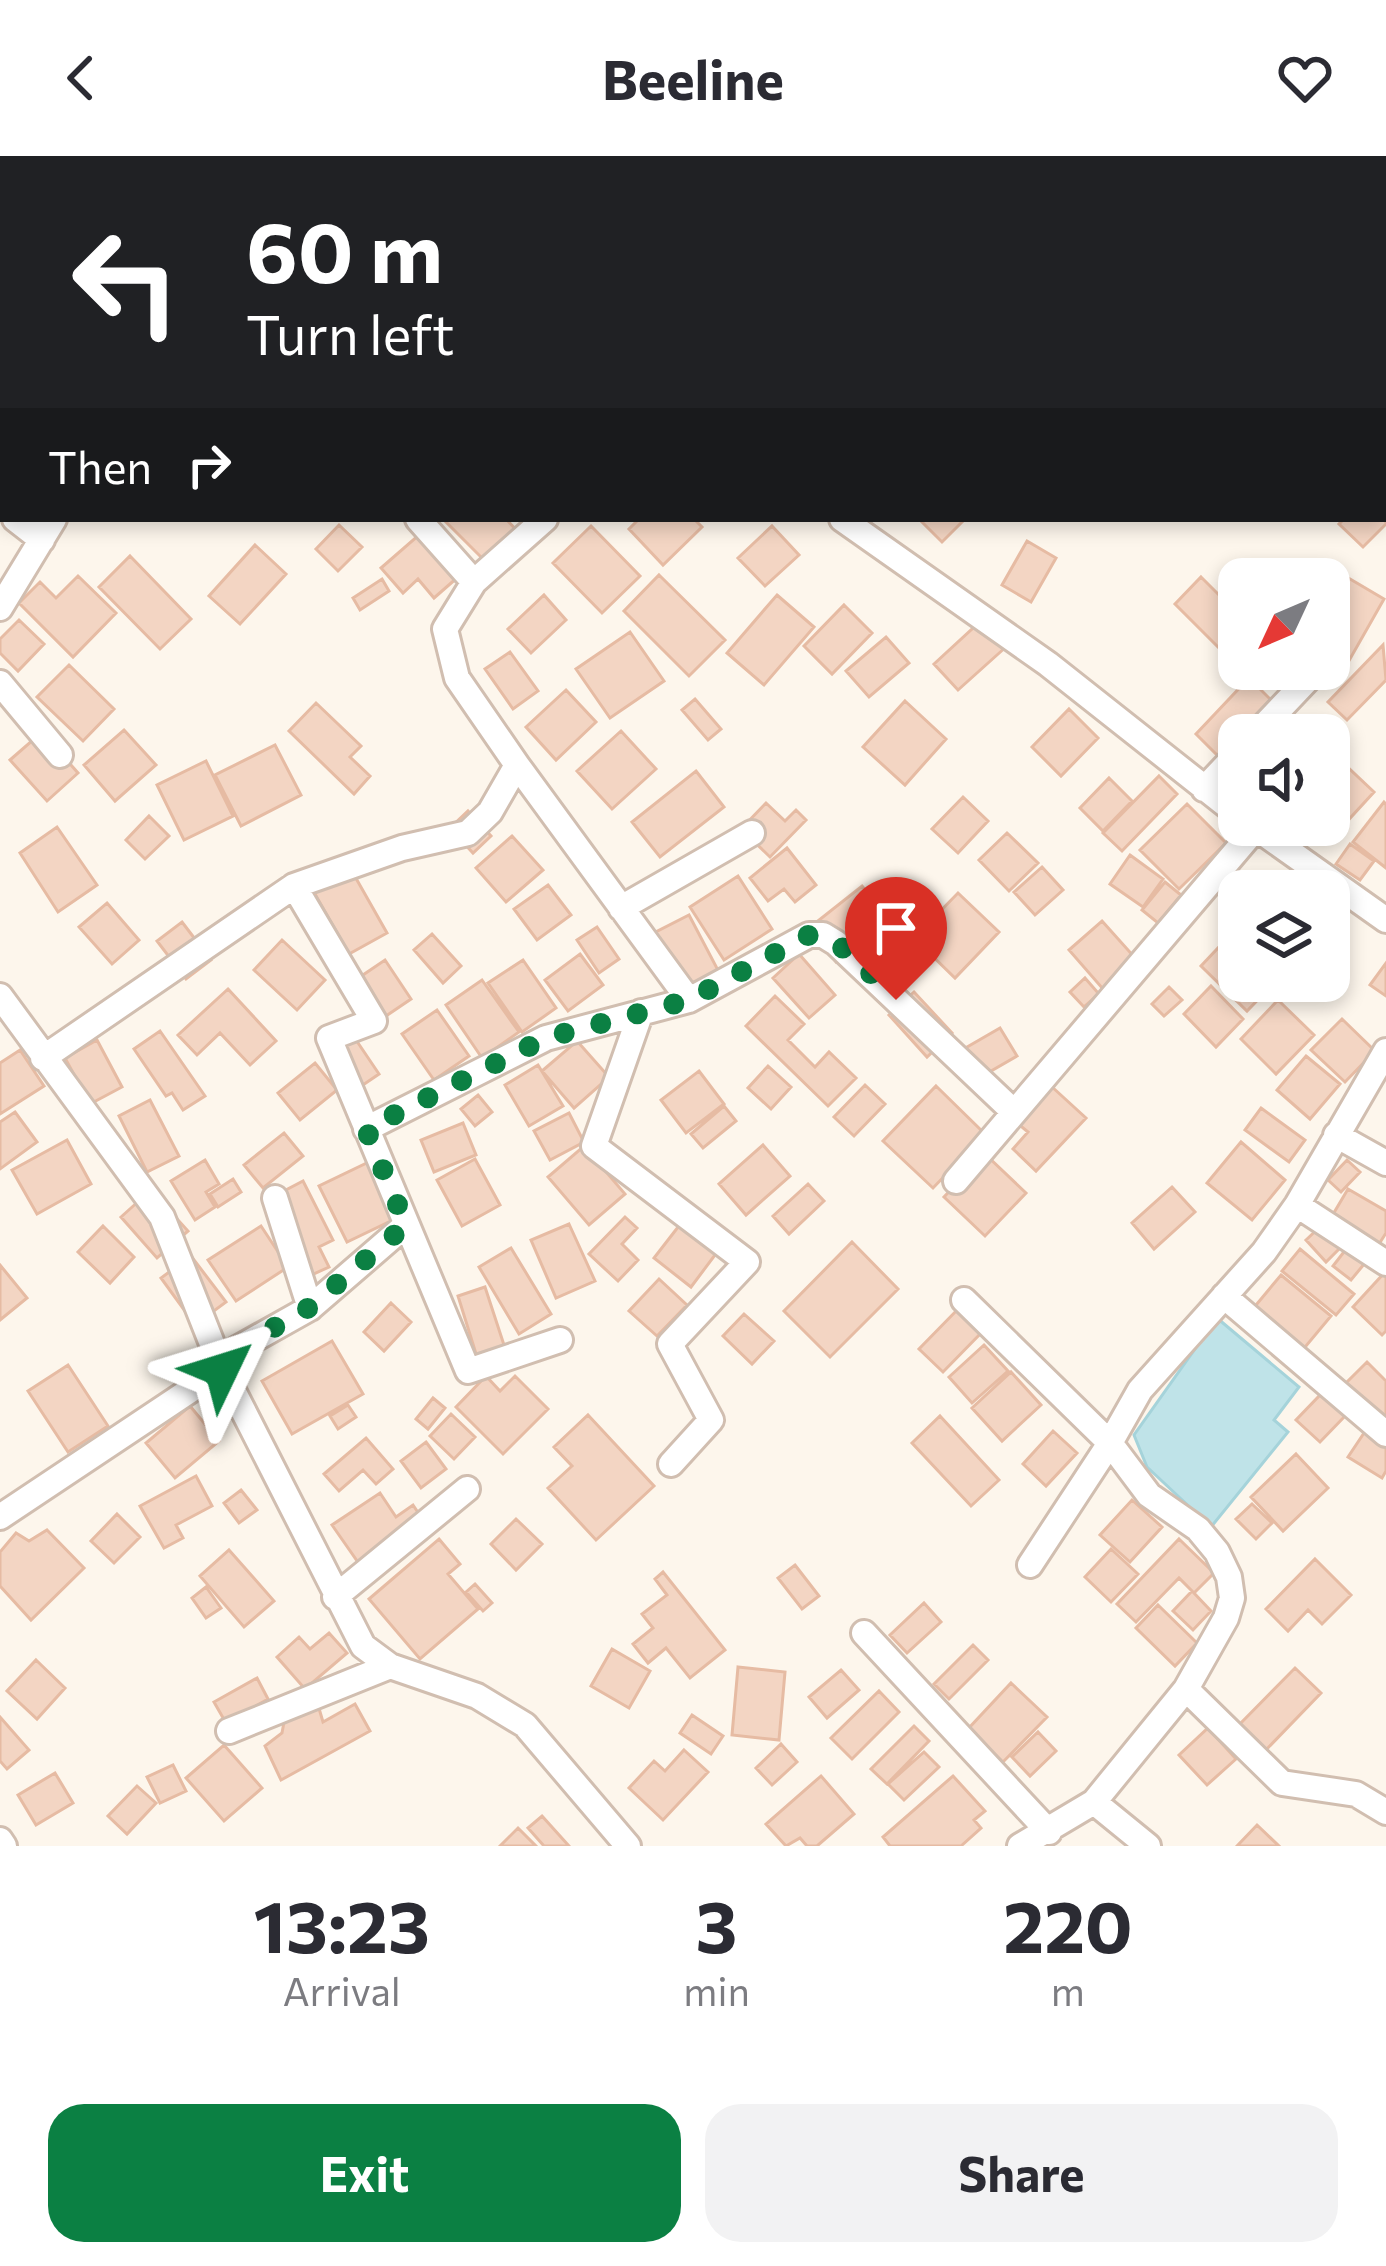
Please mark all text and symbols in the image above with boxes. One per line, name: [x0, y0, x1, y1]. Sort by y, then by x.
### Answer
icon: back: [48, 45, 114, 111]
text: Beeline: [602, 45, 784, 111]
icon: heart: [1272, 45, 1338, 111]
text: 60 m: [246, 198, 443, 300]
icon: left: [48, 204, 204, 360]
text: Turn left: [246, 300, 454, 366]
icon: right: [176, 432, 242, 498]
text: Then: [48, 438, 152, 493]
north arrow: [1218, 558, 1350, 690]
map controls: [1218, 558, 1350, 1002]
button: sound: [1218, 714, 1350, 846]
button: layers: [1218, 870, 1350, 1002]
pin: [845, 877, 947, 1000]
icon: arrive: [863, 895, 929, 961]
position arrow: [159, 1307, 285, 1433]
text: 13:23: [253, 1880, 430, 1968]
text: 3: [696, 1880, 738, 1968]
text: 220: [1003, 1880, 1133, 1968]
text: Arrival: [283, 1966, 401, 2014]
text: min: [683, 1966, 750, 2014]
text: m: [1051, 1966, 1085, 2014]
button: Exit: [48, 2104, 681, 2242]
button: Share: [705, 2104, 1338, 2242]

